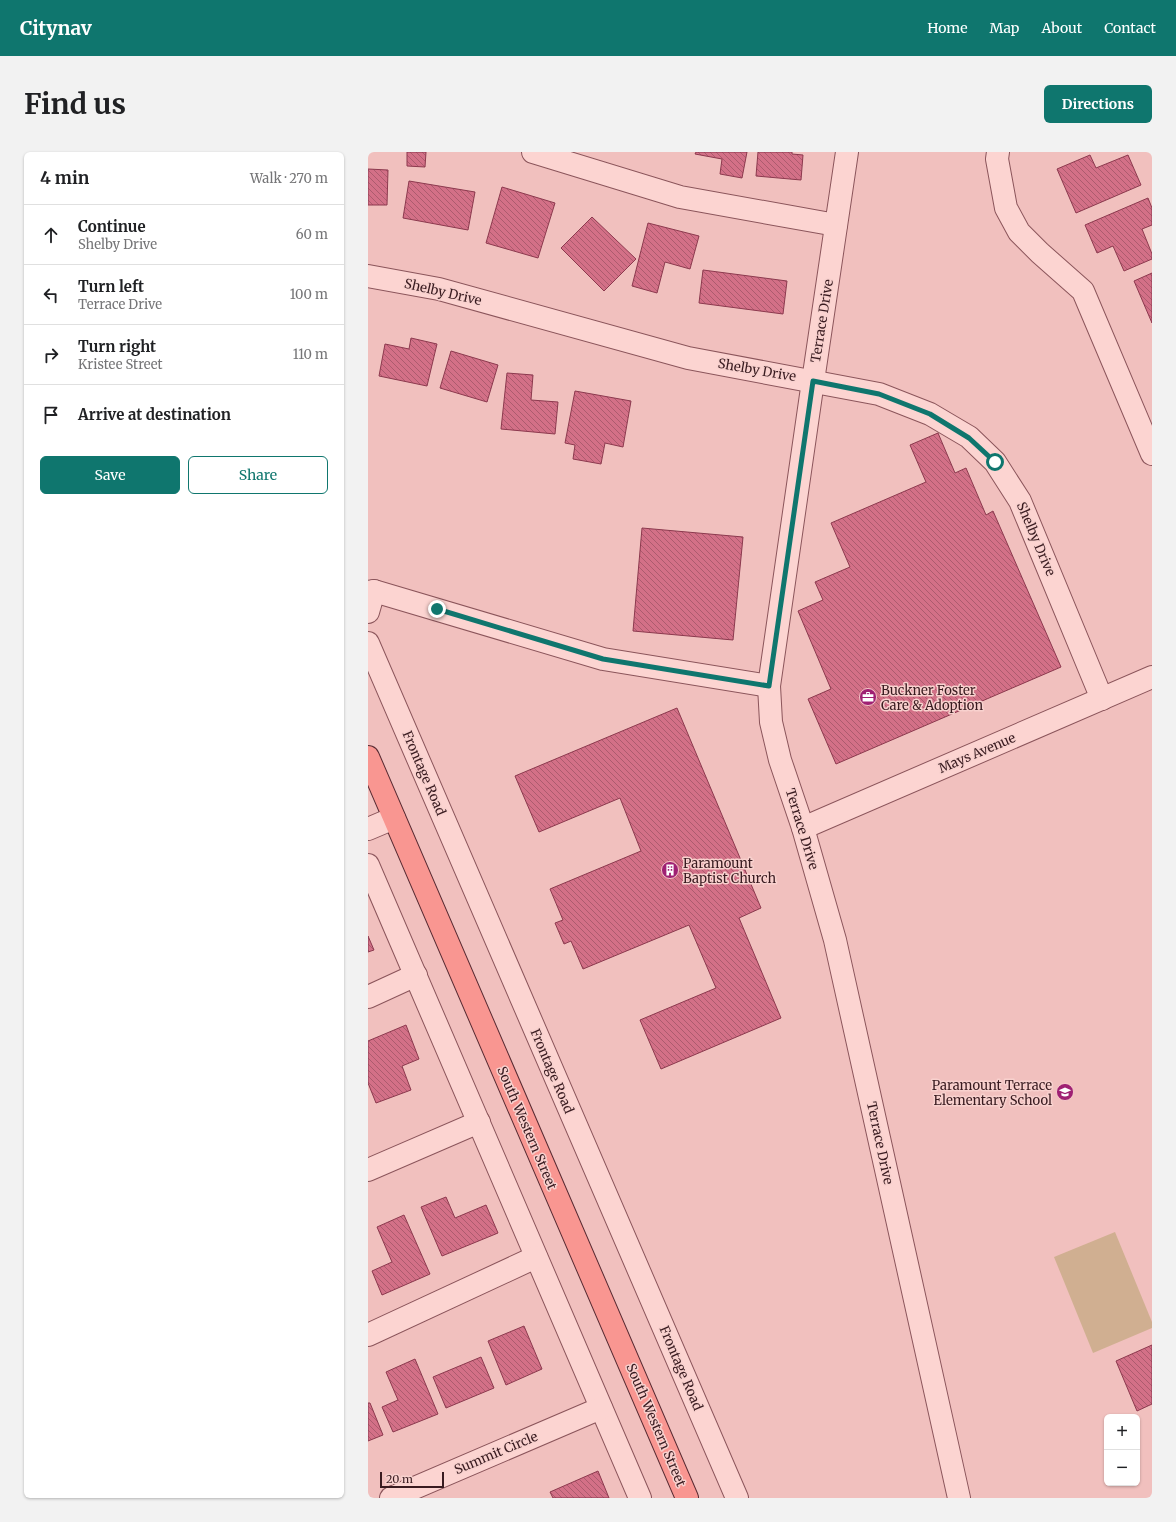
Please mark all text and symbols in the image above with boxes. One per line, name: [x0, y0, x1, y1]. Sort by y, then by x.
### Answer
text: Citynav: [20, 16, 92, 40]
text: Home: [927, 19, 968, 37]
text: Map: [990, 19, 1019, 37]
text: About: [1041, 19, 1082, 37]
text: Contact: [1104, 19, 1156, 37]
button: Directions: [1044, 85, 1152, 123]
text: Find us: [24, 86, 126, 122]
text: 4 min: [40, 167, 89, 189]
text: Walk · 270 m: [250, 170, 328, 187]
text: Continue: [78, 217, 146, 236]
icon: ahead: [40, 224, 62, 246]
text: 60 m: [296, 226, 328, 243]
text: Shelby Drive: [78, 236, 157, 253]
street label: Shelby Drive: [403, 275, 484, 309]
text: Turn left: [78, 277, 144, 296]
street label: Terrace Drive: [807, 278, 837, 364]
icon: left: [40, 284, 62, 306]
text: 100 m: [290, 286, 328, 303]
text: Terrace Drive: [78, 296, 162, 313]
text: Turn right: [78, 337, 156, 356]
icon: right: [40, 344, 62, 366]
text: 110 m: [293, 346, 328, 363]
street label: Shelby Drive: [717, 355, 798, 385]
text: Kristee Street: [78, 356, 163, 373]
icon: arrive: [40, 404, 62, 426]
text: Arrive at destination: [78, 405, 231, 424]
route start: [986, 453, 1004, 471]
button: Save: [40, 456, 180, 494]
button: Share: [188, 456, 328, 494]
street label: Shelby Drive: [1013, 499, 1059, 579]
route end: [428, 600, 446, 618]
place label: Buckner Foster Care & Adoption: [881, 682, 983, 714]
office icon: Buckner Foster Care & Adoption: [858, 687, 878, 707]
street label: Frontage Road: [399, 728, 450, 818]
street label: Mays Avenue: [936, 729, 1018, 777]
street label: Terrace Drive: [782, 786, 822, 872]
place label: Paramount Baptist Church: [683, 855, 776, 887]
building icon: Paramount Baptist Church: [660, 860, 680, 880]
street label: Frontage Road: [527, 1026, 578, 1116]
street label: South Western Street: [493, 1064, 561, 1192]
place label: Paramount Terrace Elementary School: [932, 1077, 1052, 1109]
school or university icon: Paramount Terrace Elementary School: [1055, 1082, 1075, 1102]
street label: Terrace Drive: [863, 1100, 897, 1186]
street label: Frontage Road: [656, 1323, 707, 1413]
street label: South Western Street: [622, 1361, 690, 1489]
map controls: [1104, 1414, 1140, 1486]
button: +: [1104, 1414, 1140, 1450]
street label: Summit Circle: [452, 1428, 540, 1478]
button: −: [1104, 1450, 1140, 1486]
scale bar: [380, 1470, 444, 1489]
text: 20 m: [386, 1472, 413, 1486]

